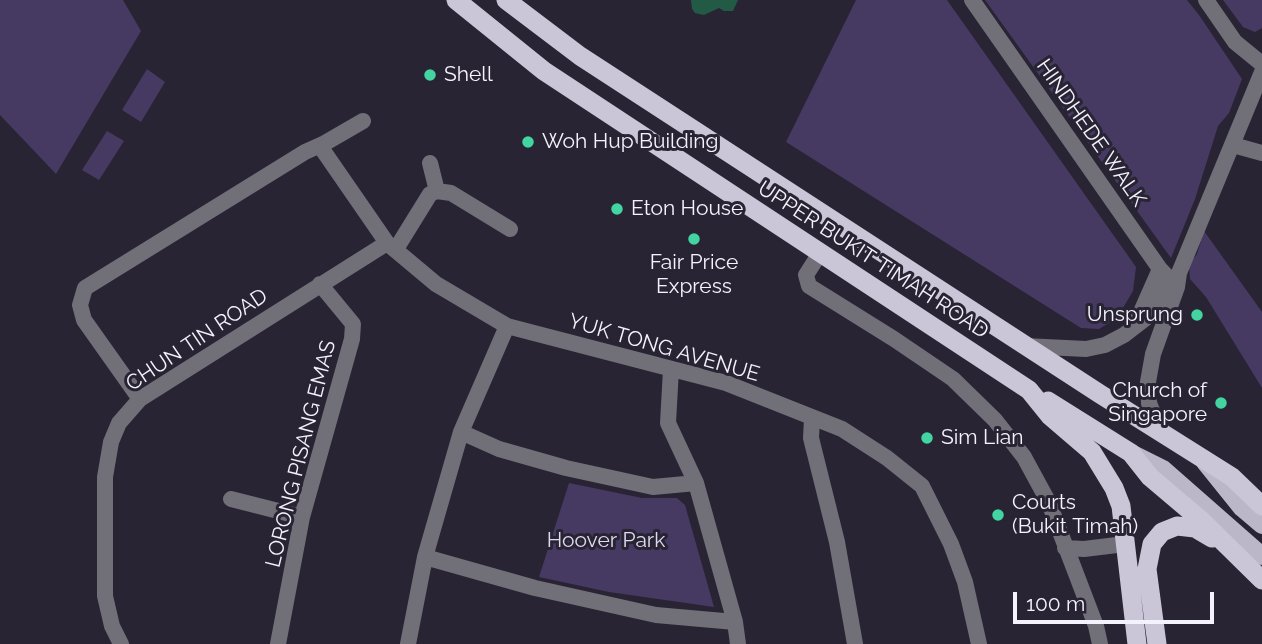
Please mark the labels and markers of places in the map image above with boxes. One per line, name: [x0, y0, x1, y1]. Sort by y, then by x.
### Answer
place label: Shell: [444, 62, 493, 88]
marker: Shell: [422, 67, 438, 83]
place label: Woh Hup Building: [542, 129, 719, 155]
marker: Woh Hup Building: [520, 134, 536, 150]
place label: Eton House: [631, 196, 743, 222]
marker: Eton House: [609, 201, 625, 217]
marker: Fair Price Express: [686, 231, 702, 247]
place label: Fair Price Express: [650, 250, 738, 300]
place label: Unsprung: [1087, 302, 1183, 328]
marker: Unsprung: [1189, 307, 1205, 323]
place label: Church of Singapore: [1108, 378, 1207, 428]
marker: Church of Singapore: [1213, 395, 1229, 411]
place label: Sim Lian: [941, 425, 1023, 451]
marker: Sim Lian: [919, 430, 935, 446]
place label: Courts (Bukit Timah): [1012, 490, 1138, 540]
marker: Courts (Bukit Timah): [990, 507, 1006, 523]

